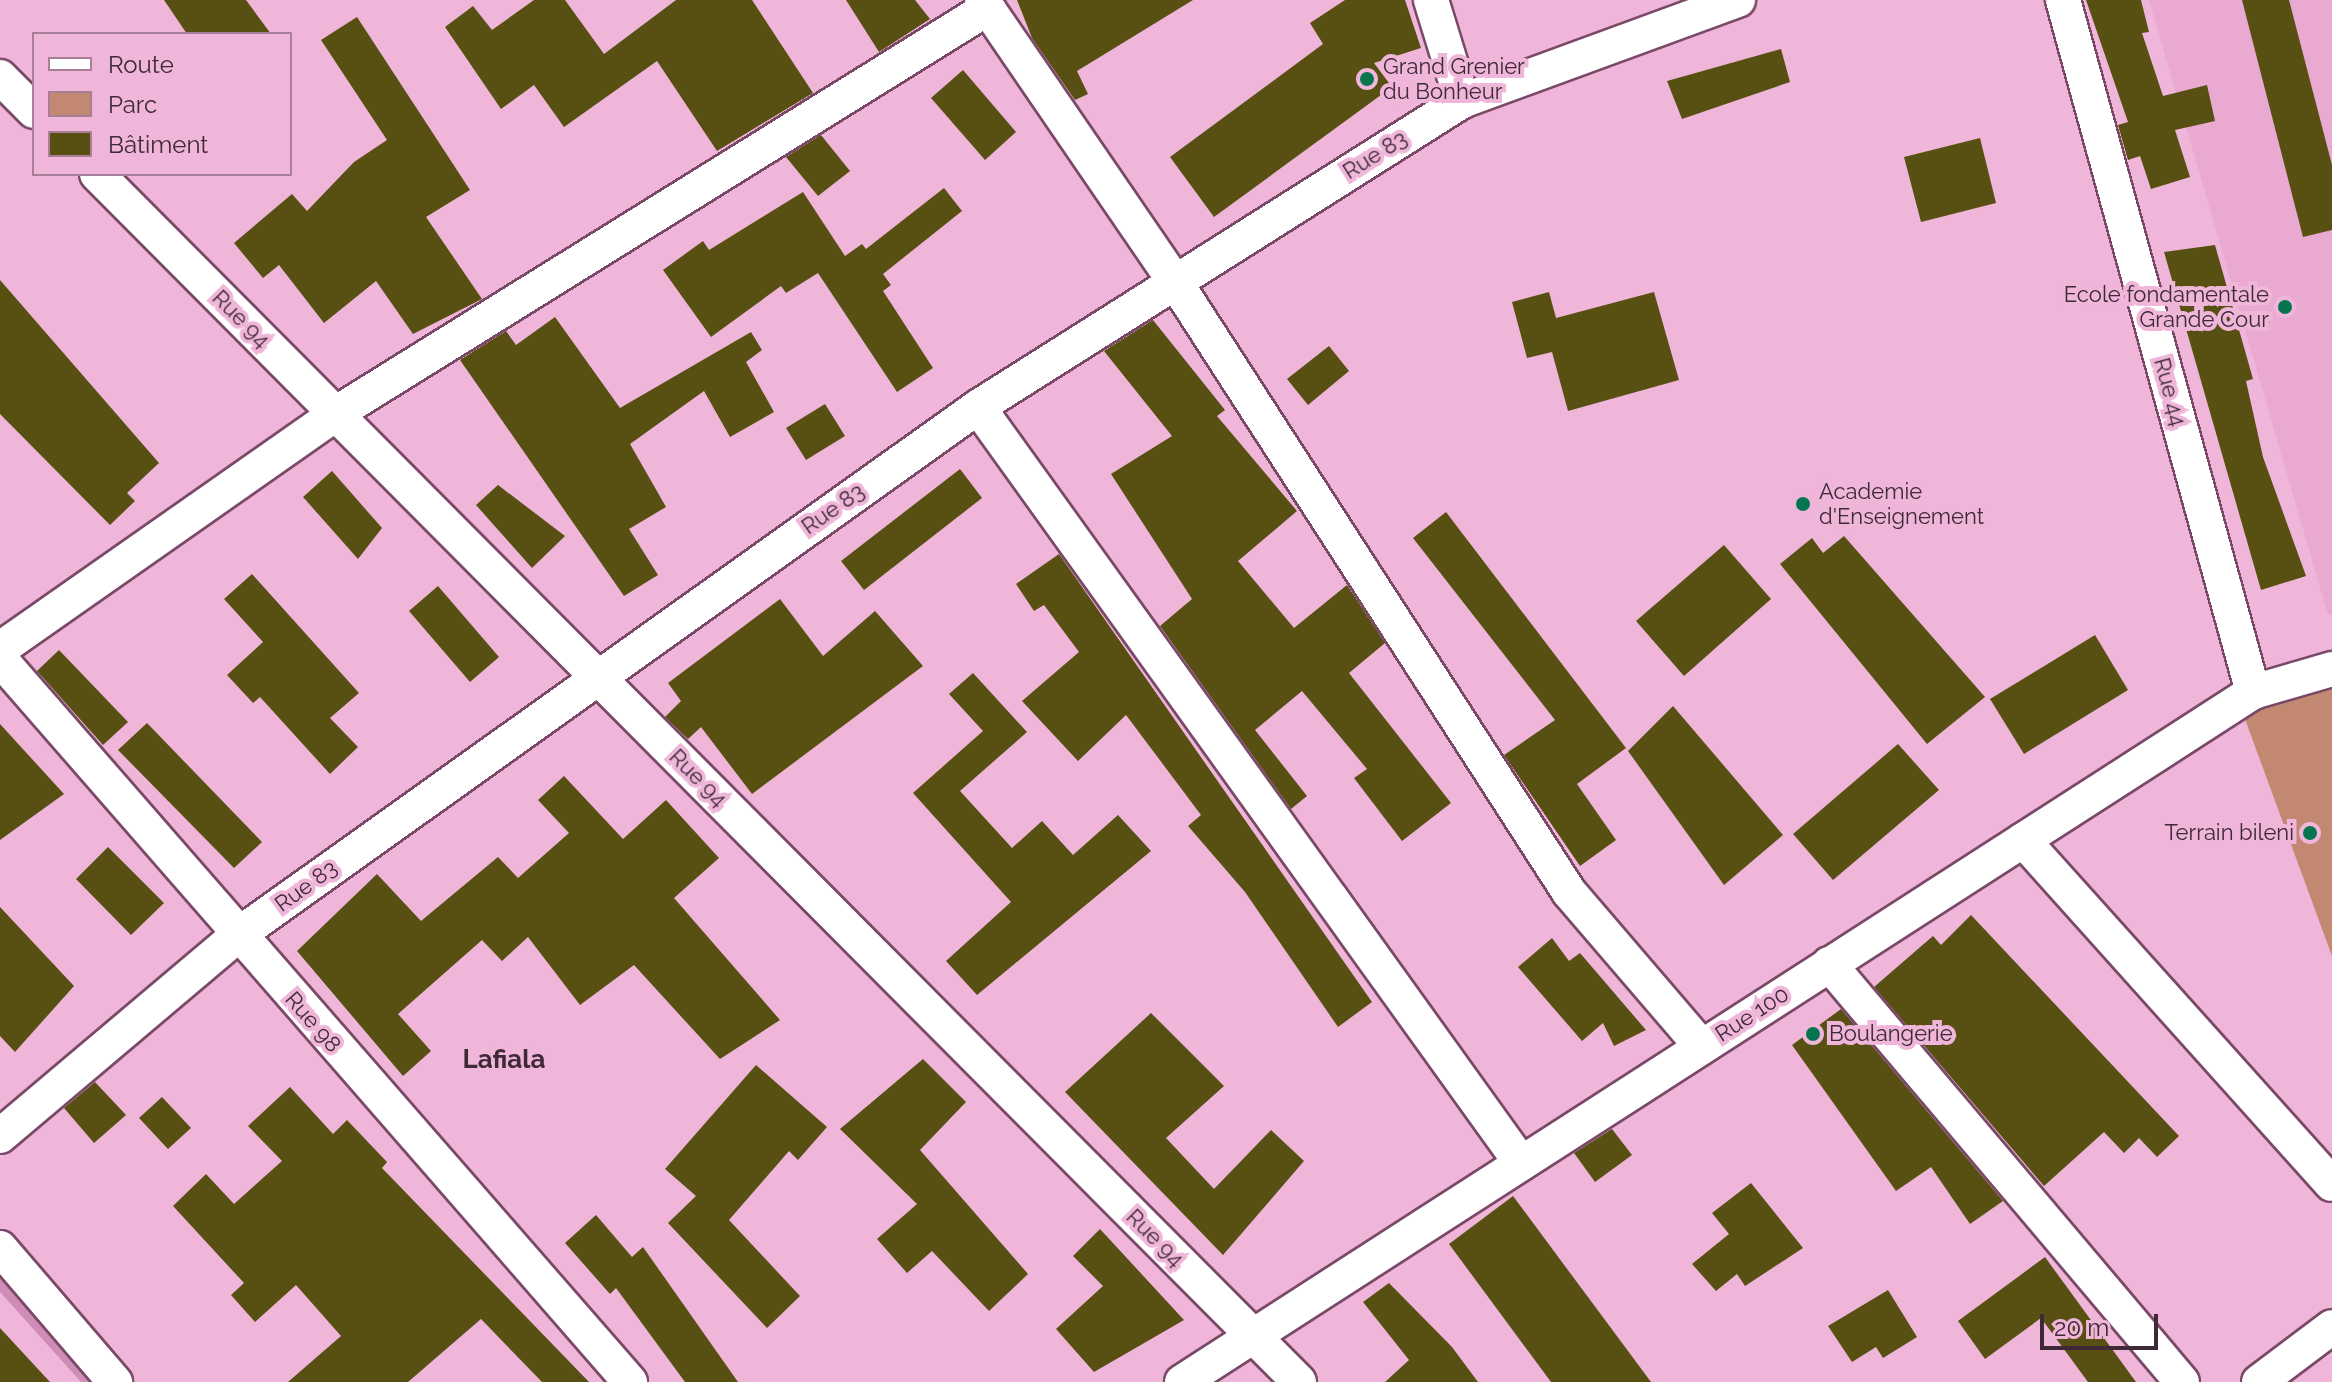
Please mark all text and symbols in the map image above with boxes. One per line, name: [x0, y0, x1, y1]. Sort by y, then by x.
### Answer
legend: [32, 32, 292, 176]
text: Route: [108, 50, 174, 79]
place label: Grand Grenier du Bonheur: [1383, 53, 1525, 104]
marker: Grand Grenier du Bonheur: [1358, 70, 1376, 88]
text: Parc: [108, 90, 157, 119]
street label: Rue 83: [1338, 125, 1412, 185]
text: Bâtiment: [108, 130, 208, 159]
place label: Ecole fondamentale Grande Cour: [2064, 281, 2269, 332]
street label: Rue 94: [207, 285, 275, 353]
marker: Ecole fondamentale Grande Cour: [2276, 298, 2294, 316]
street label: Rue 44: [2148, 355, 2192, 429]
street label: Rue 83: [797, 478, 869, 540]
place label: Academie d'Enseignement: [1819, 478, 1984, 530]
marker: Academie d'Enseignement: [1794, 495, 1812, 513]
street label: Rue 94: [664, 744, 732, 812]
place label: Terrain bileni: [2165, 820, 2294, 846]
marker: Terrain bileni: [2301, 824, 2319, 842]
street label: Rue 83: [270, 855, 342, 917]
street label: Rue 100: [1710, 981, 1794, 1047]
street label: Rue 98: [280, 986, 346, 1058]
place label: Boulangerie: [1829, 1021, 1953, 1047]
marker: Boulangerie: [1804, 1025, 1822, 1043]
district label: Lafiala: [463, 1044, 545, 1076]
street label: Rue 94: [1121, 1204, 1189, 1272]
scale bar: [2044, 1298, 2162, 1348]
text: 20 m: [2054, 1313, 2109, 1342]

